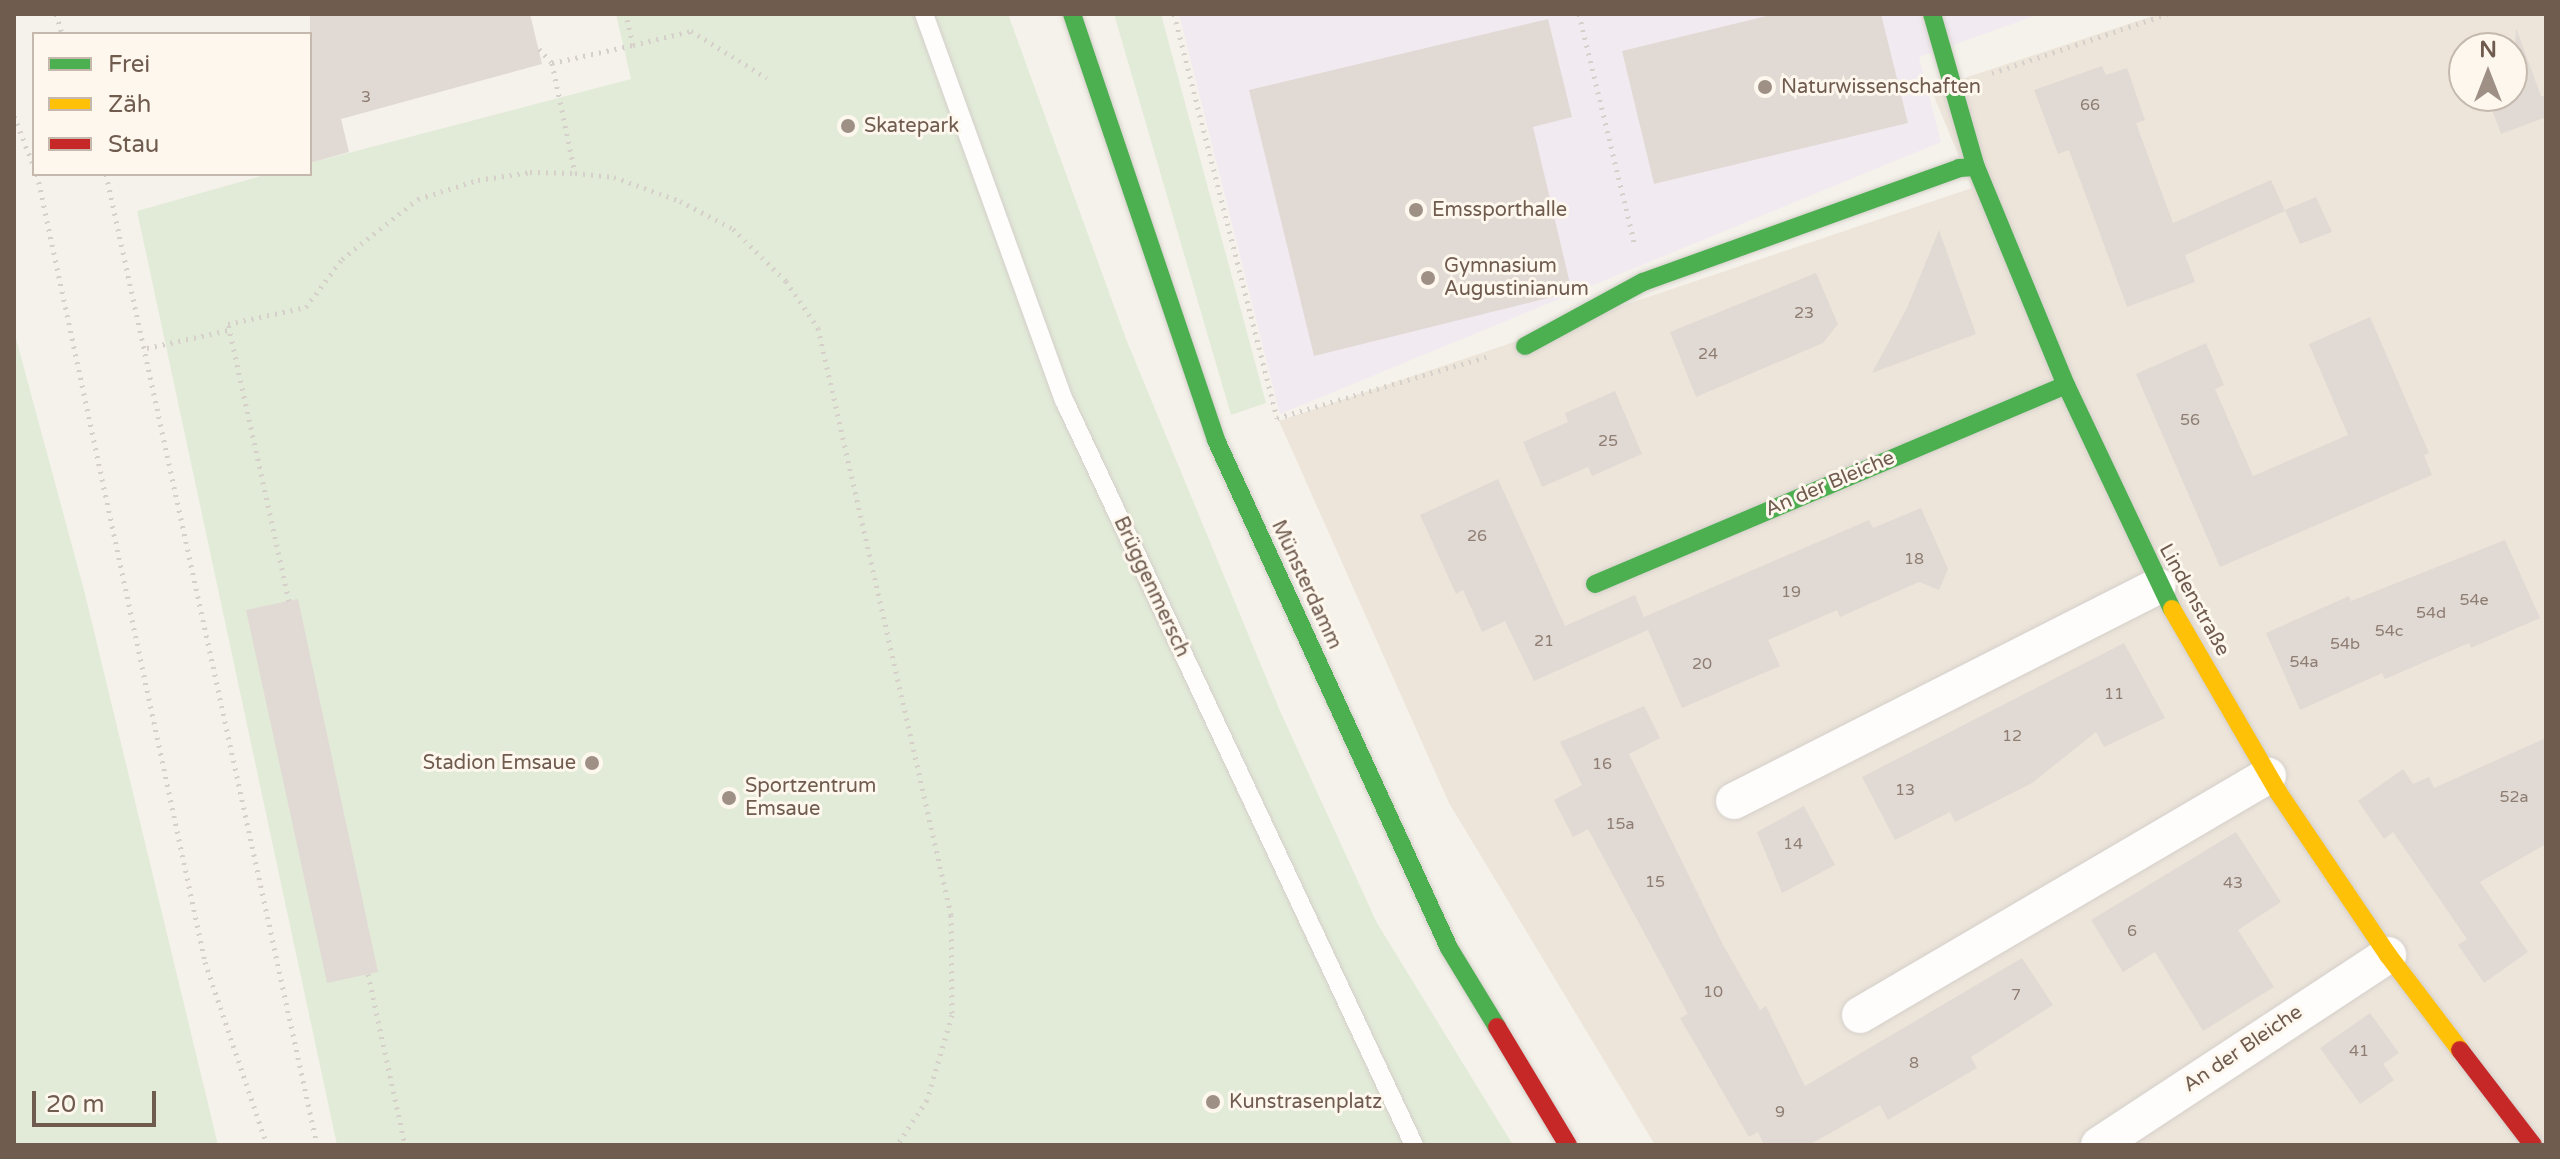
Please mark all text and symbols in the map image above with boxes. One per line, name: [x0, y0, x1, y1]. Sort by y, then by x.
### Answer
legend: [32, 32, 312, 176]
north arrow: [2448, 32, 2528, 112]
text: N: [2479, 37, 2497, 63]
text: Frei: [108, 50, 150, 79]
place label: Naturwissenschaften: [1781, 75, 1981, 99]
marker: Naturwissenschaften: [1756, 78, 1774, 96]
house number: 3: [361, 87, 371, 107]
text: Zäh: [108, 90, 151, 119]
house number: 66: [2080, 95, 2100, 115]
place label: Skatepark: [864, 114, 959, 138]
marker: Skatepark: [839, 117, 857, 135]
text: Stau: [108, 130, 159, 159]
place label: Emssporthalle: [1432, 198, 1567, 222]
marker: Emssporthalle: [1407, 201, 1425, 219]
place label: Gymnasium Augustinianum: [1444, 254, 1589, 301]
marker: Gymnasium Augustinianum: [1419, 269, 1437, 287]
house number: 23: [1794, 303, 1814, 323]
house number: 24: [1698, 344, 1718, 364]
house number: 56: [2180, 410, 2200, 430]
house number: 25: [1598, 431, 1618, 451]
street label: An der Bleiche: [1762, 446, 1898, 522]
street label: Brüggenmersch: [1108, 513, 1194, 661]
street label: Münsterdamm: [1266, 517, 1346, 653]
house number: 26: [1467, 526, 1487, 546]
street label: Lindenstraße: [2153, 540, 2235, 660]
house number: 18: [1904, 549, 1924, 569]
house number: 19: [1781, 582, 1801, 602]
house number: 54e: [2459, 590, 2489, 610]
house number: 54d: [2416, 603, 2446, 623]
house number: 54c: [2375, 621, 2403, 641]
house number: 21: [1534, 631, 1554, 651]
house number: 54b: [2330, 634, 2360, 654]
house number: 54a: [2289, 652, 2319, 672]
house number: 20: [1692, 654, 1712, 674]
house number: 11: [2104, 684, 2124, 704]
house number: 12: [2002, 726, 2022, 746]
place label: Stadion Emsaue: [423, 751, 576, 775]
marker: Stadion Emsaue: [583, 754, 601, 772]
house number: 16: [1592, 754, 1612, 774]
place label: Sportzentrum Emsaue: [745, 774, 876, 821]
house number: 13: [1895, 780, 1915, 800]
house number: 52a: [2499, 787, 2529, 807]
marker: Sportzentrum Emsaue: [720, 789, 738, 807]
house number: 15a: [1605, 814, 1635, 834]
house number: 14: [1783, 834, 1803, 854]
house number: 15: [1645, 872, 1665, 892]
house number: 43: [2223, 873, 2243, 893]
house number: 6: [2127, 921, 2137, 941]
house number: 10: [1703, 982, 1723, 1002]
house number: 7: [2011, 985, 2021, 1005]
street label: An der Bleiche: [2179, 1000, 2307, 1098]
house number: 41: [2349, 1041, 2369, 1061]
house number: 8: [1909, 1053, 1919, 1073]
scale bar: [36, 1075, 160, 1125]
text: 20 m: [46, 1090, 104, 1119]
place label: Kunstrasenplatz: [1229, 1090, 1382, 1114]
marker: Kunstrasenplatz: [1204, 1093, 1222, 1111]
house number: 9: [1775, 1102, 1785, 1122]

